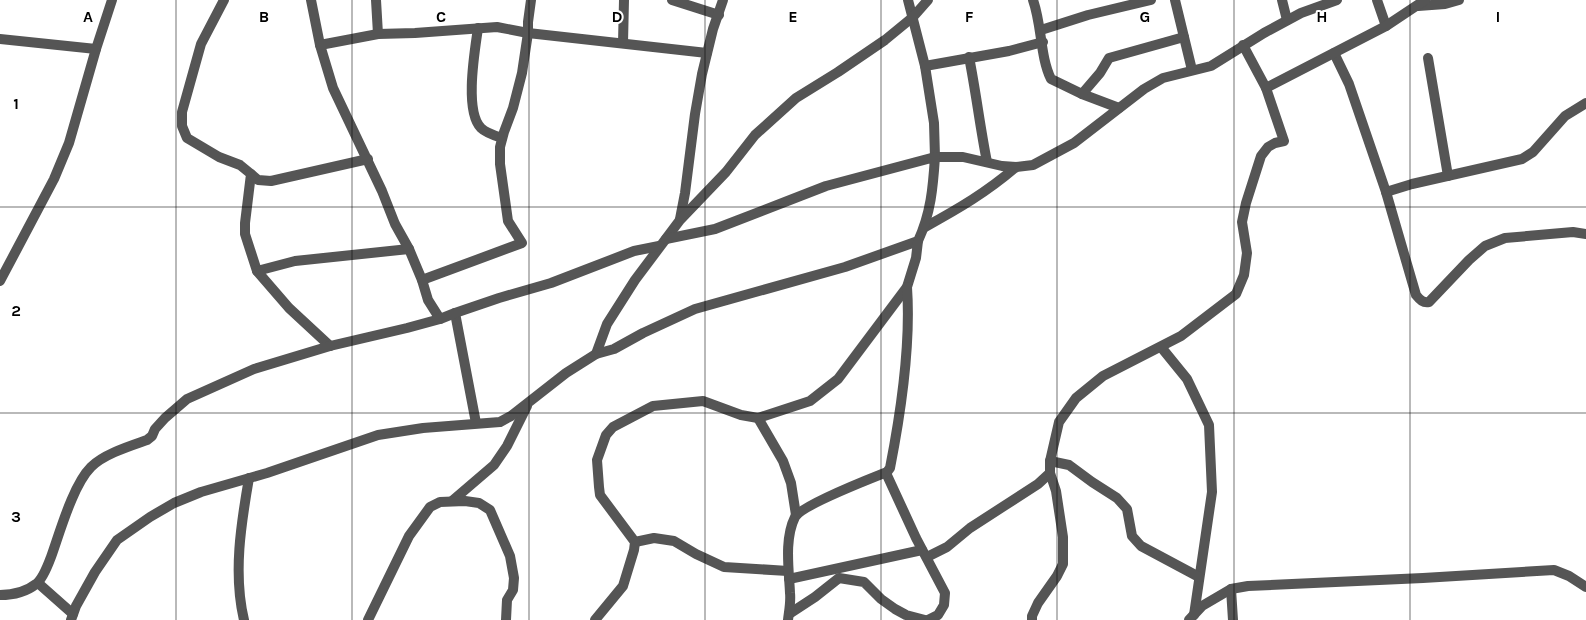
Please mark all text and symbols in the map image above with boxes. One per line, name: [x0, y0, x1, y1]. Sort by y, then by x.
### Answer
text: A: [83, 7, 93, 26]
text: B: [259, 7, 269, 26]
text: C: [436, 7, 446, 26]
text: D: [612, 7, 623, 26]
text: E: [788, 7, 798, 26]
text: F: [965, 7, 974, 26]
text: G: [1140, 7, 1150, 26]
text: H: [1316, 7, 1328, 26]
text: I: [1496, 7, 1500, 26]
text: 1: [13, 94, 19, 113]
text: 2: [11, 301, 21, 320]
text: 3: [11, 507, 21, 526]

